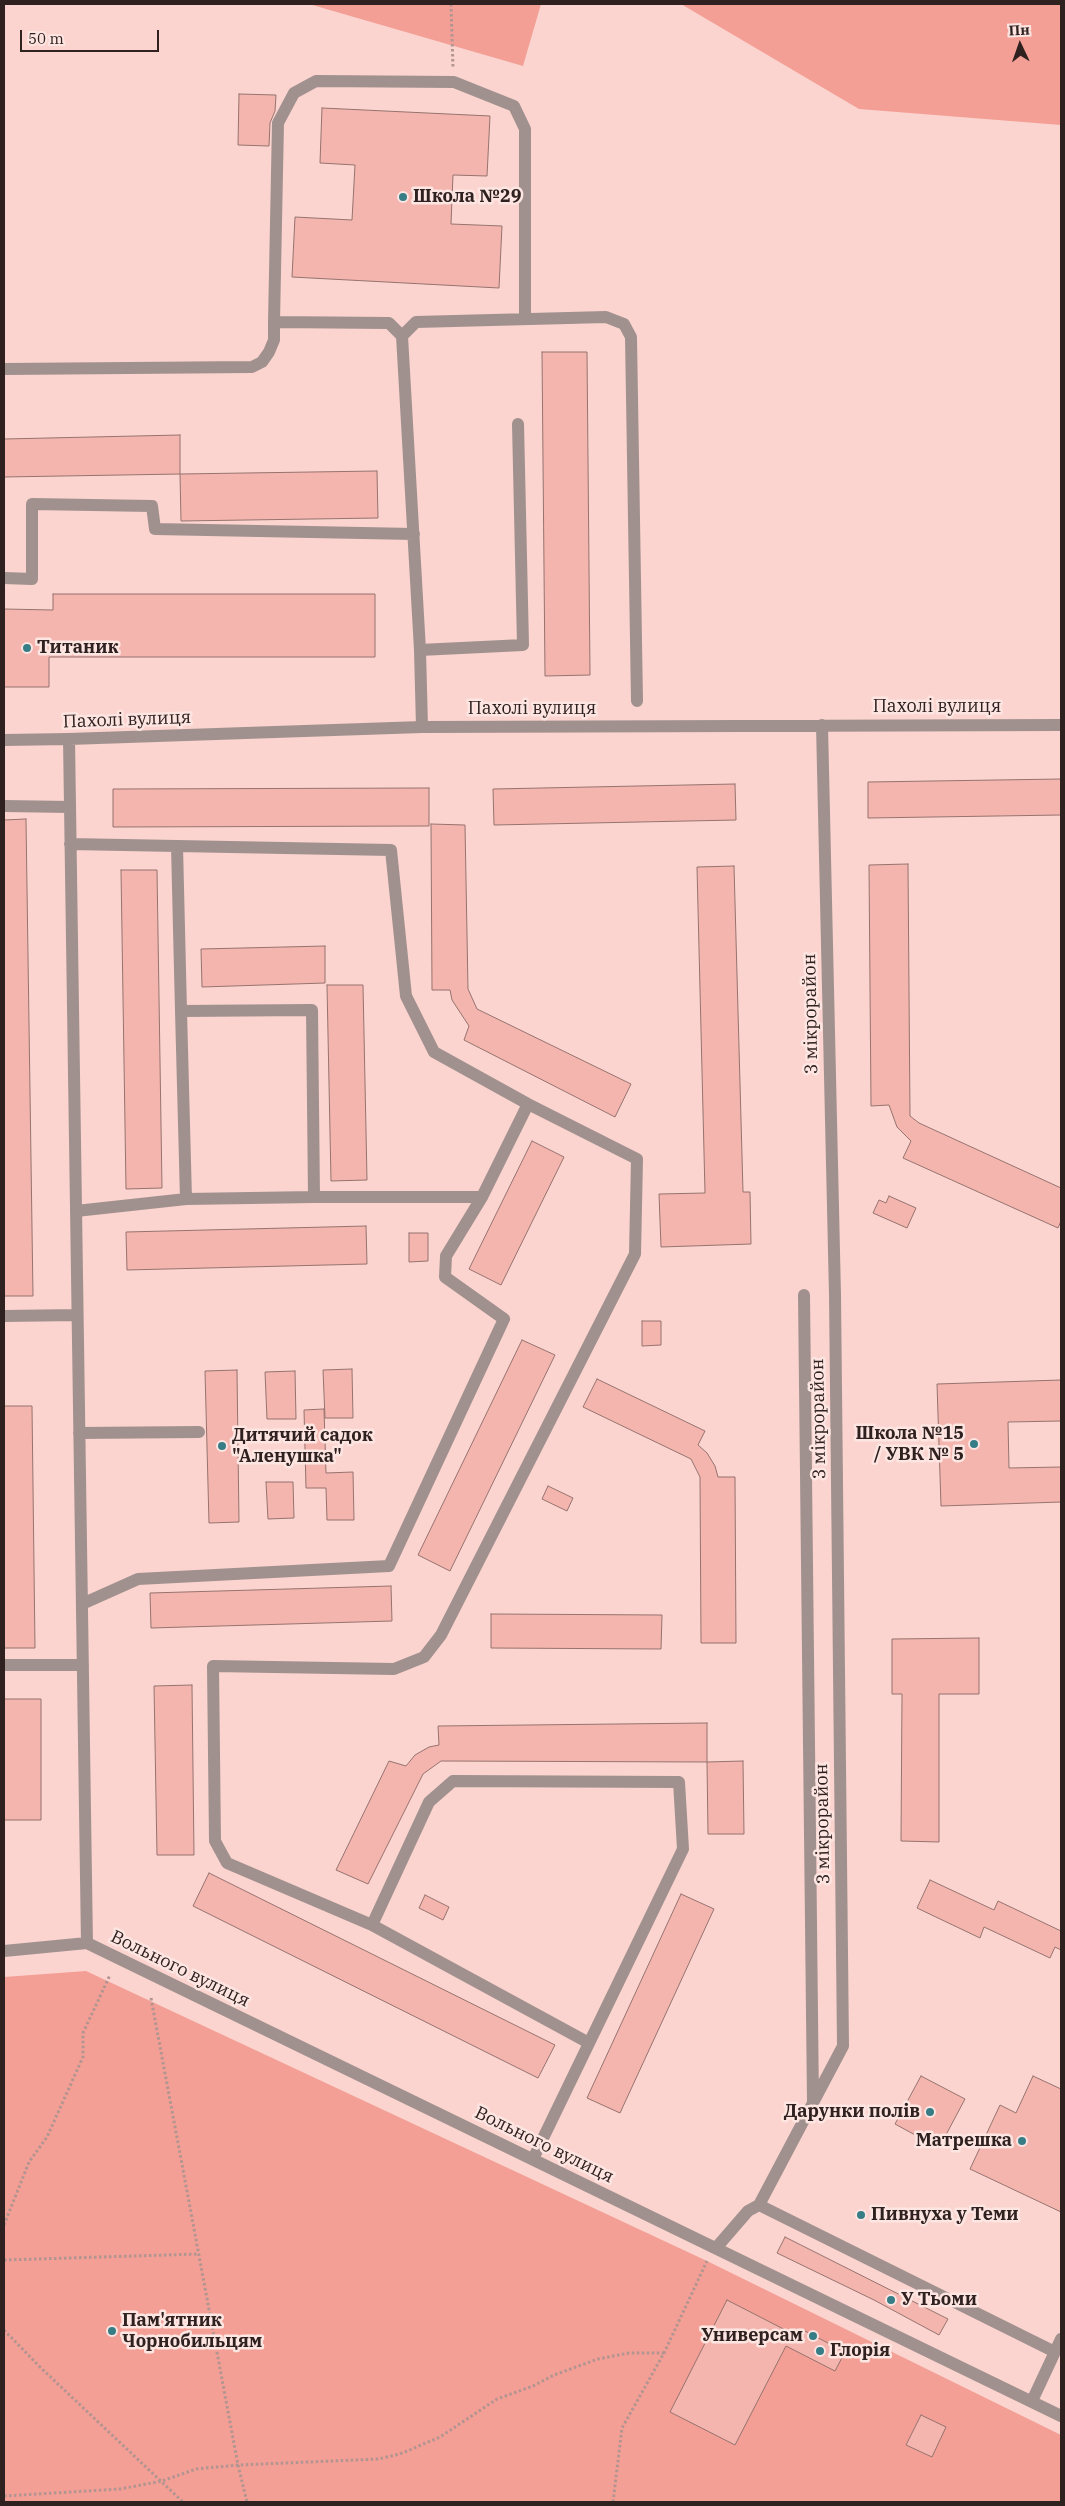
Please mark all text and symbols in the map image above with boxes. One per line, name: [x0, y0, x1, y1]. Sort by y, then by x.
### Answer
scale bar: [22, 20, 161, 52]
north arrow: [995, 20, 1045, 70]
text: Пн: [1008, 20, 1030, 40]
text: 50 m: [28, 29, 64, 48]
place label: Школа №29: [413, 186, 522, 208]
marker: Школа №29: [397, 191, 409, 203]
place label: Титаник: [37, 637, 119, 659]
marker: Титаник: [21, 642, 33, 654]
street label: Пахолі вулиця: [873, 696, 1001, 718]
street label: Пахолі вулиця: [468, 698, 596, 720]
street label: Пахолі вулиця: [62, 707, 192, 733]
street label: 3 мікрорайон: [799, 953, 823, 1075]
street label: 3 мікрорайон: [807, 1358, 831, 1480]
place label: Школа №15 / УВК № 5: [855, 1423, 964, 1466]
place label: Дитячий садок "Аленушка": [232, 1425, 373, 1468]
marker: Школа №15 / УВК № 5: [968, 1438, 980, 1450]
marker: Дитячий садок "Аленушка": [216, 1440, 228, 1452]
street label: 3 мікрорайон: [811, 1763, 835, 1885]
street label: Вольного вулиця: [107, 1926, 253, 2012]
place label: Дарунки полів: [784, 2101, 920, 2123]
street label: Вольного вулиця: [471, 2102, 617, 2188]
marker: Дарунки полів: [924, 2106, 936, 2118]
place label: Матрешка: [916, 2130, 1012, 2152]
marker: Матрешка: [1016, 2135, 1028, 2147]
place label: Пивнуха у Теми: [871, 2204, 1019, 2226]
marker: Пивнуха у Теми: [855, 2209, 867, 2221]
place label: У Тьоми: [901, 2289, 977, 2311]
marker: У Тьоми: [885, 2294, 897, 2306]
place label: Пам'ятник Чорнобильцям: [122, 2310, 262, 2352]
marker: Пам'ятник Чорнобильцям: [106, 2325, 118, 2337]
place label: Универсам: [701, 2325, 803, 2347]
marker: Универсам: [807, 2330, 819, 2342]
place label: Глорія: [830, 2340, 890, 2362]
marker: Глорія: [814, 2345, 826, 2357]

